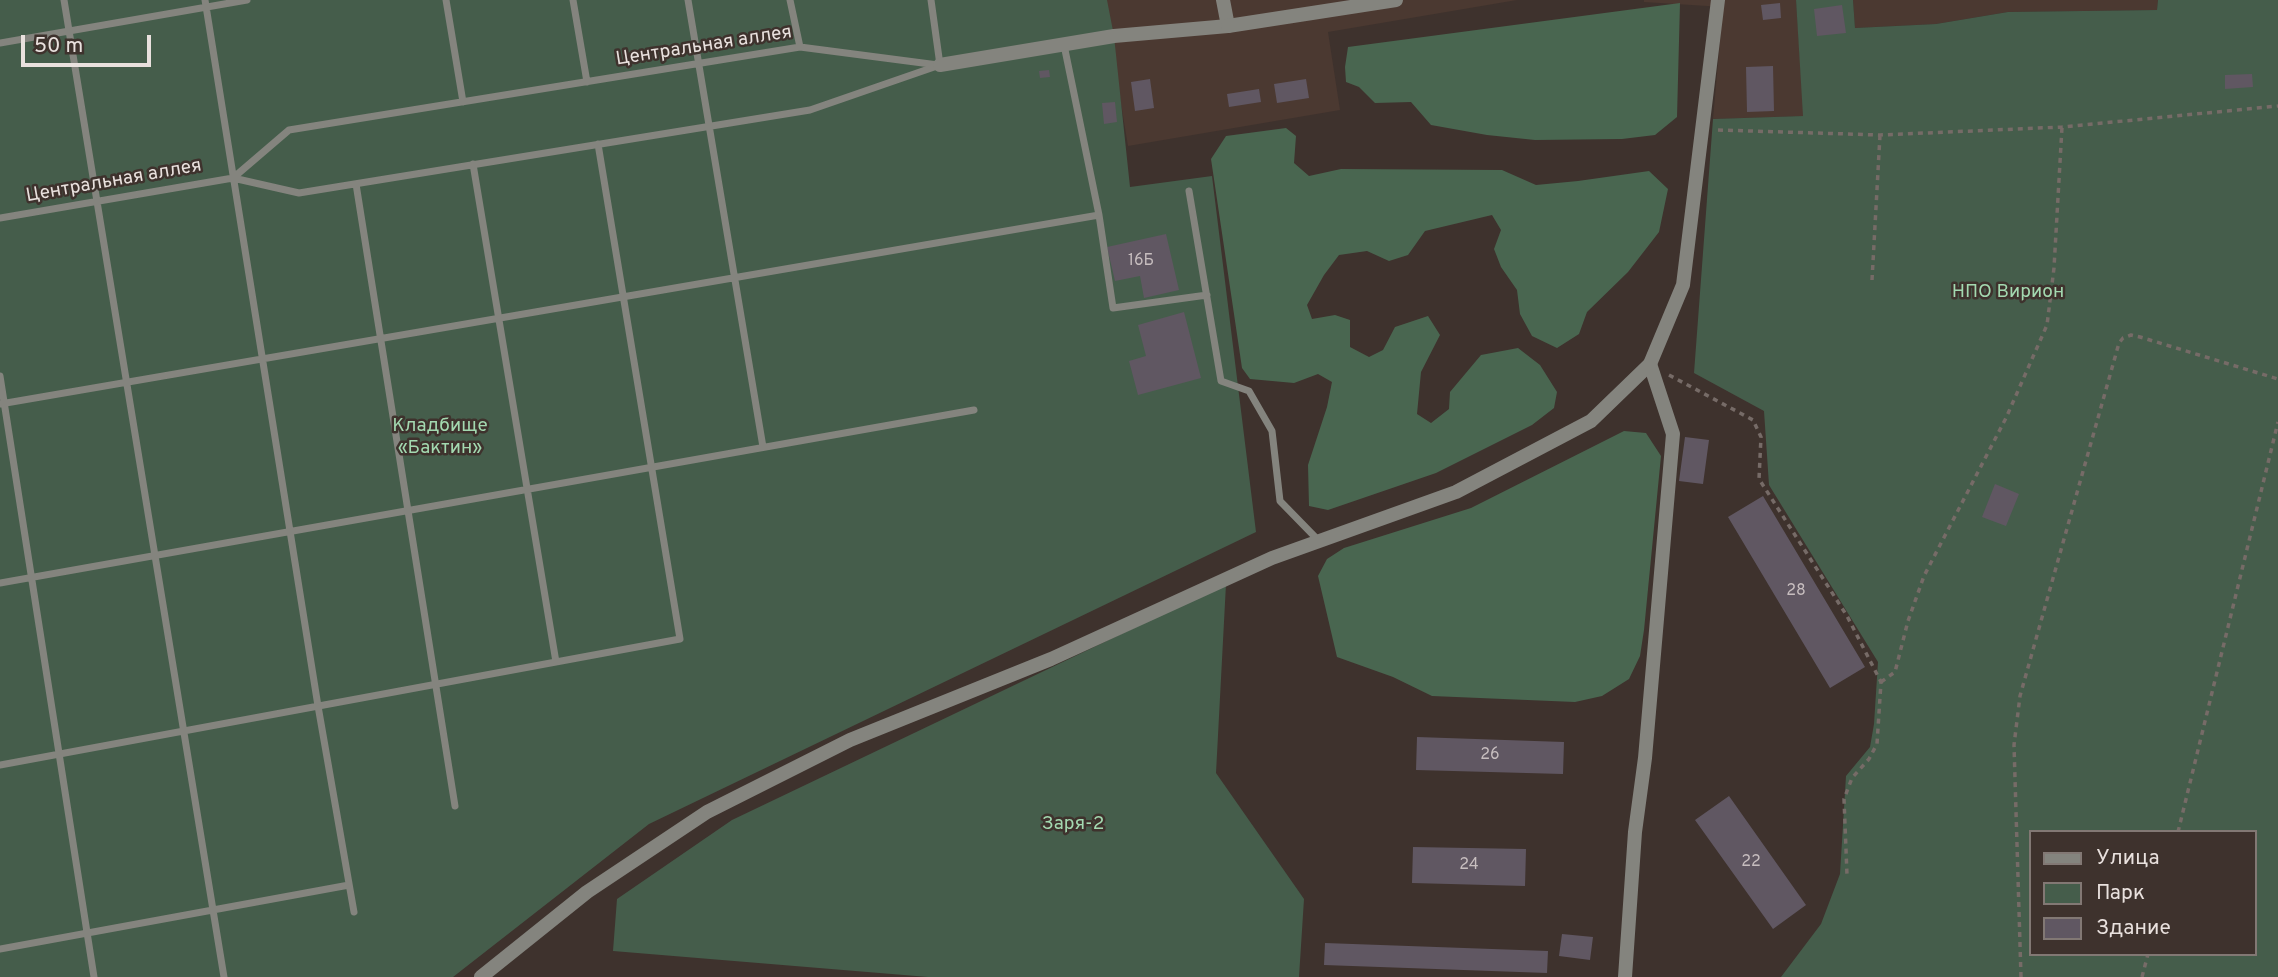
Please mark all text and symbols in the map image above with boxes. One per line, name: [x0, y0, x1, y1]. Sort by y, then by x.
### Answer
scale bar: [24, 21, 154, 65]
street label: Центральная аллея: [614, 22, 794, 72]
text: 50 m: [34, 33, 83, 60]
street label: Центральная аллея: [24, 155, 204, 209]
house number: 16Б: [1128, 252, 1154, 272]
park label: НПО Вирион: [1952, 282, 2064, 304]
park label: Кладбище «Бактин»: [392, 416, 488, 460]
house number: 28: [1786, 582, 1806, 602]
house number: 26: [1480, 746, 1500, 766]
park label: Заря-2: [1042, 814, 1104, 836]
legend: [2030, 830, 2257, 956]
text: Улица: [2096, 845, 2160, 872]
house number: 22: [1741, 853, 1761, 873]
house number: 24: [1459, 856, 1479, 876]
text: Парк: [2096, 880, 2145, 907]
text: Здание: [2096, 915, 2171, 942]

